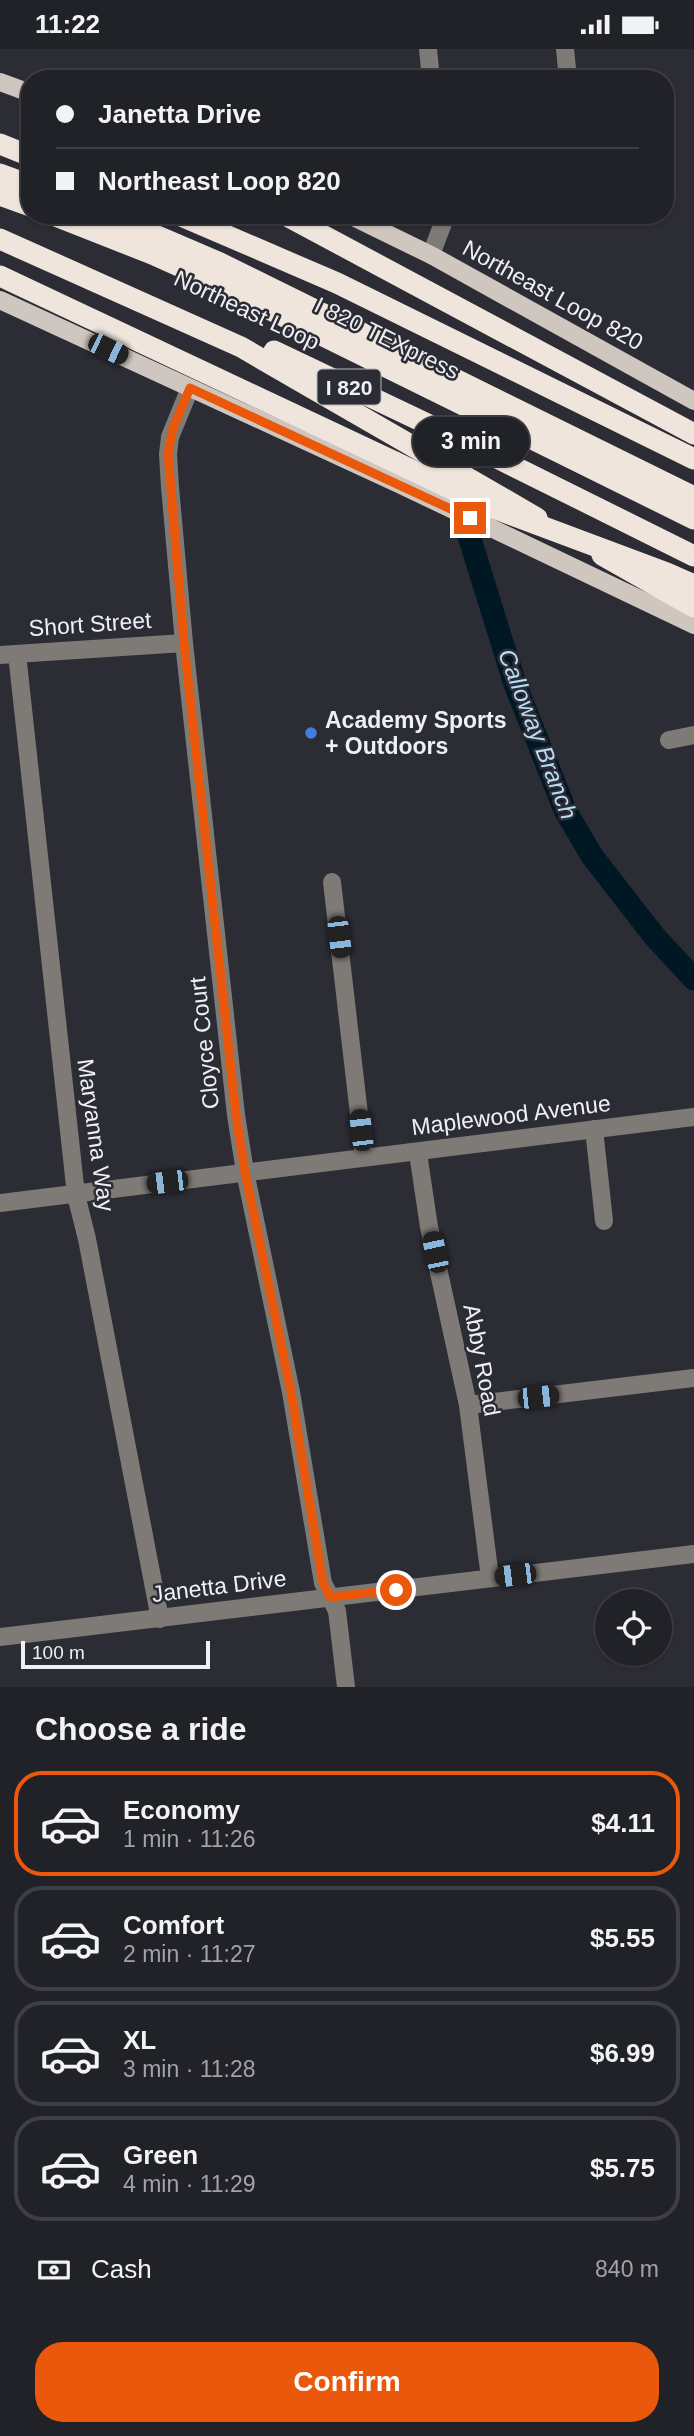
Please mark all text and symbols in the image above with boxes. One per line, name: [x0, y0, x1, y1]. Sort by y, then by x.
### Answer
text: 11:22: [35, 9, 100, 39]
text: Janetta Drive: [98, 99, 261, 129]
text: Northeast Loop 820: [98, 166, 341, 196]
street label: Northeast Loop 820: [458, 235, 648, 355]
street label: Northeast Loop: [170, 265, 324, 355]
street label: I 820 TEXpress: [310, 292, 464, 384]
car: [85, 330, 132, 368]
road number: I 820: [318, 369, 380, 405]
callout: 3 min: [412, 417, 528, 465]
text: 3 min: [441, 428, 501, 454]
route end: [454, 502, 486, 534]
street label: Short Street: [28, 607, 153, 641]
water label: Calloway Branch: [493, 645, 583, 823]
place label: Academy Sports + Outdoors: [325, 707, 507, 759]
marker: Academy Sports + Outdoors: [303, 725, 319, 741]
car: [327, 915, 352, 959]
street label: Cloyce Court: [184, 975, 224, 1110]
street label: Maryanna Way: [72, 1057, 120, 1213]
street label: Maplewood Avenue: [410, 1090, 612, 1140]
car: [349, 1108, 374, 1152]
car: [145, 1169, 190, 1195]
car: [421, 1229, 450, 1275]
street label: Abby Road: [458, 1302, 506, 1418]
car: [517, 1384, 560, 1410]
car: [493, 1562, 538, 1588]
street label: Janetta Drive: [150, 1565, 288, 1607]
route start: [380, 1574, 412, 1606]
map controls: [595, 1589, 672, 1666]
button: locate: [595, 1589, 672, 1666]
scale bar: [21, 1638, 210, 1670]
text: 100 m: [32, 1642, 85, 1663]
text: Choose a ride: [35, 1711, 247, 1747]
icon: car: [39, 1792, 102, 1855]
text: Economy: [123, 1795, 240, 1825]
text: $4.11: [591, 1808, 655, 1838]
text: 1 min · 11:26: [123, 1826, 256, 1852]
icon: car: [39, 1907, 102, 1970]
text: Comfort: [123, 1910, 224, 1940]
text: $5.55: [590, 1923, 655, 1953]
text: 2 min · 11:27: [123, 1941, 256, 1967]
icon: car: [39, 2022, 102, 2085]
text: XL: [123, 2025, 156, 2055]
text: $6.99: [590, 2038, 655, 2068]
text: 3 min · 11:28: [123, 2056, 256, 2082]
icon: car: [39, 2137, 102, 2200]
text: Green: [123, 2140, 198, 2170]
text: $5.75: [590, 2153, 655, 2183]
text: 4 min · 11:29: [123, 2171, 256, 2197]
icon: cash: [35, 2251, 73, 2289]
text: Cash: [91, 2254, 152, 2284]
text: 840 m: [595, 2256, 659, 2282]
button: Confirm: [35, 2342, 659, 2422]

